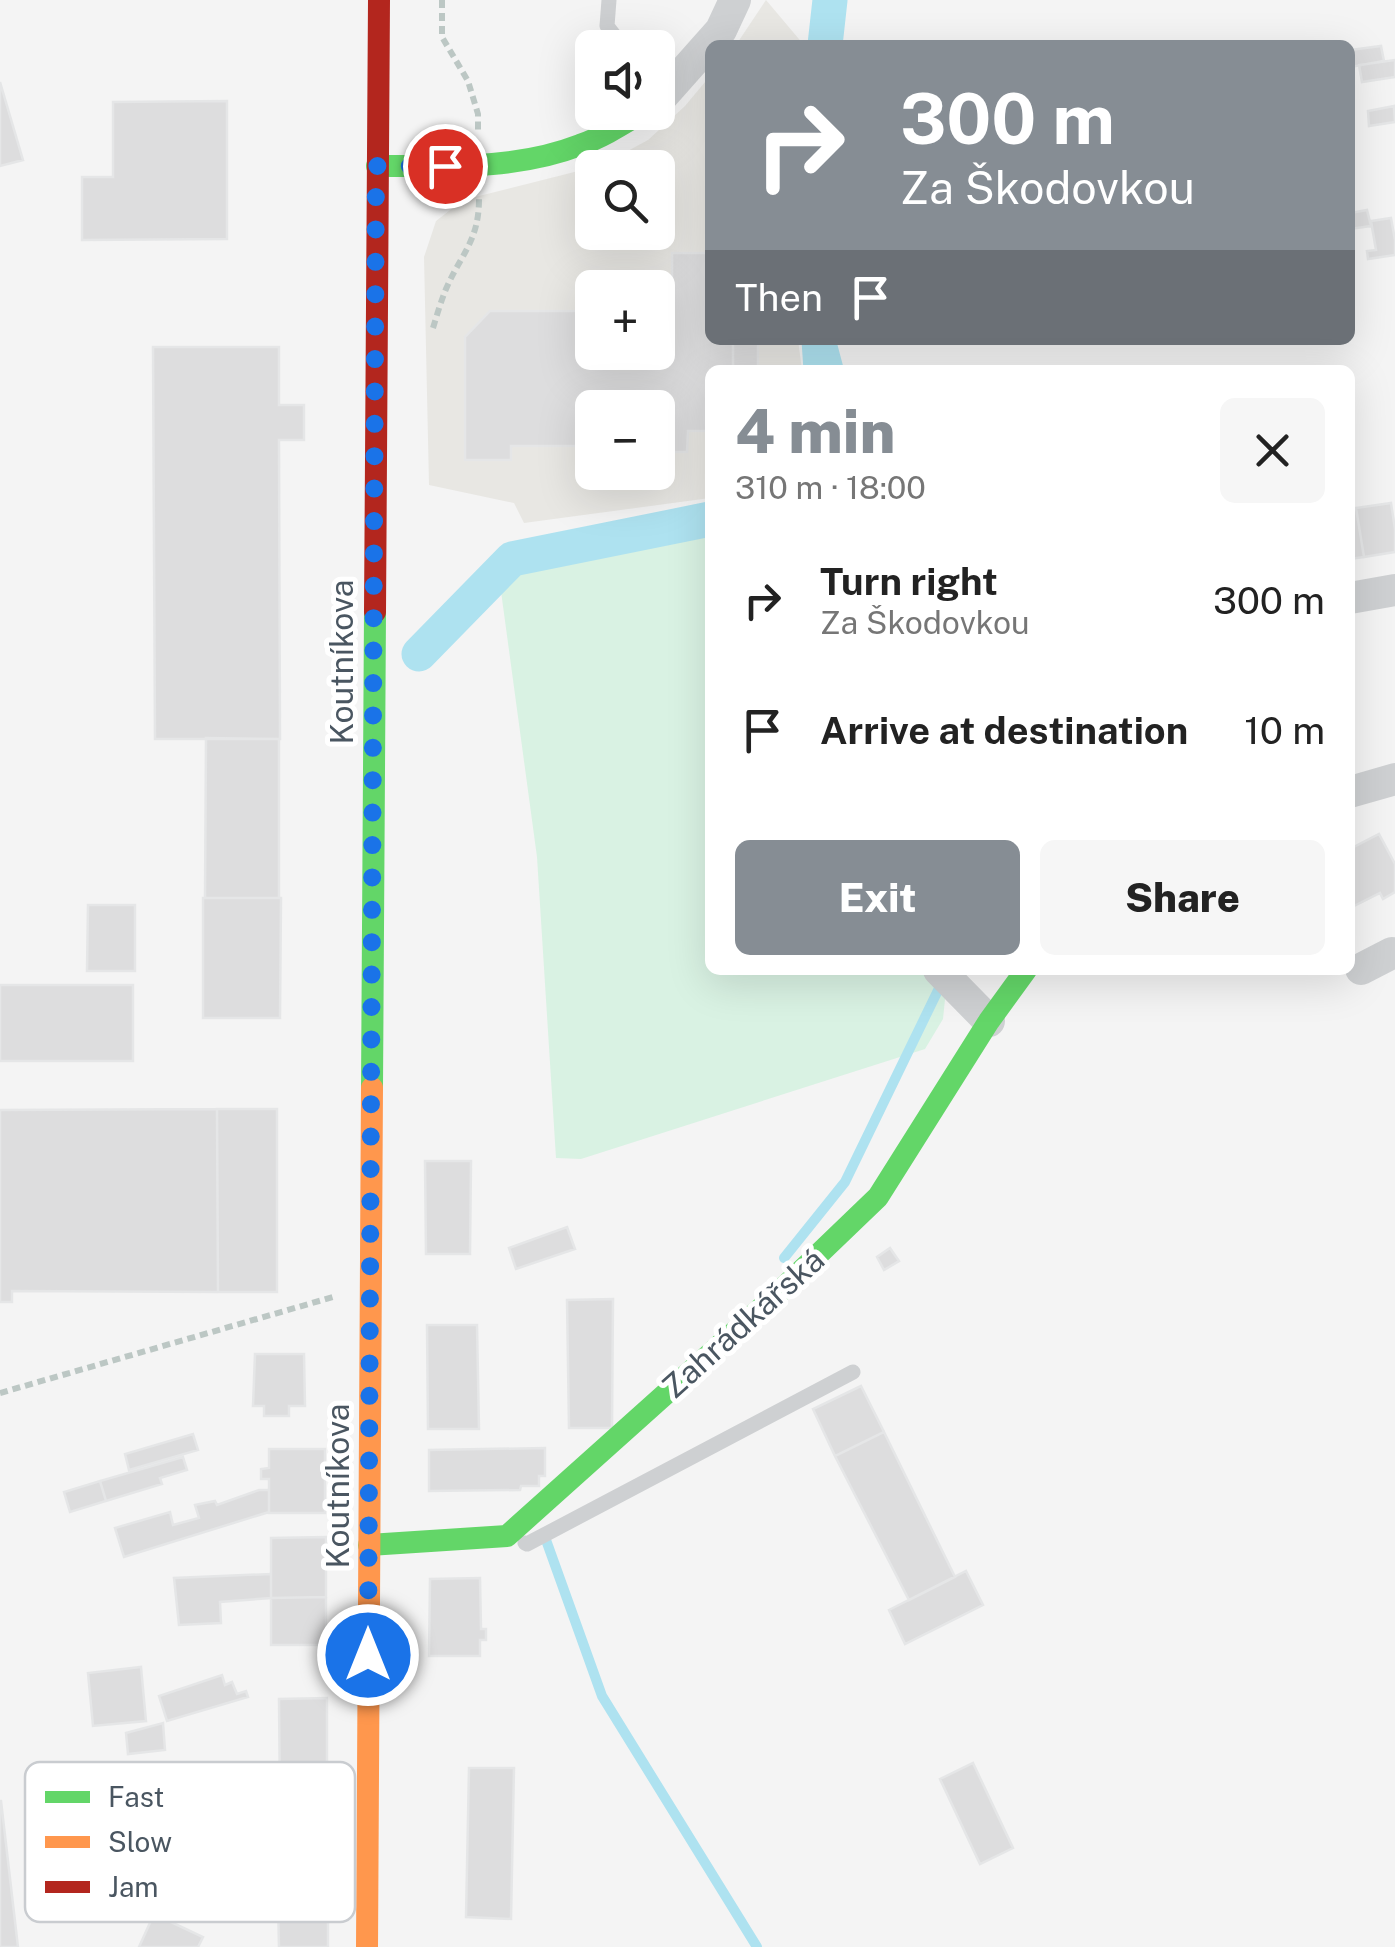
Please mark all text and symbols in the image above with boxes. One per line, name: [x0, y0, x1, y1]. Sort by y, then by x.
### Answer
map controls: [575, 30, 675, 490]
button: sound: [575, 30, 675, 130]
text: 300 m: [900, 77, 1115, 160]
icon: right: [735, 80, 865, 210]
pin: [403, 124, 488, 209]
icon: arrive: [418, 139, 473, 194]
button: search: [575, 150, 675, 250]
text: Za Škodovkou: [900, 161, 1195, 214]
button: +: [575, 270, 675, 370]
icon: arrive: [843, 270, 898, 325]
text: Then: [735, 275, 823, 320]
button: −: [575, 390, 675, 490]
text: 4 min: [735, 396, 895, 467]
button: close: [1220, 398, 1325, 503]
text: 310 m · 18:00: [735, 469, 926, 506]
text: Turn right: [820, 559, 998, 604]
icon: right: [735, 573, 790, 628]
text: 300 m: [1213, 578, 1325, 623]
street label: Koutníkova: [323, 580, 360, 744]
text: Za Škodovkou: [820, 604, 1030, 641]
icon: arrive: [735, 703, 790, 758]
text: Arrive at destination: [820, 708, 1188, 753]
text: 10 m: [1244, 708, 1325, 753]
button: Exit: [735, 840, 1020, 955]
button: Share: [1040, 840, 1325, 955]
street label: Zahrádkářská: [655, 1241, 831, 1405]
street label: Koutníkova: [319, 1404, 356, 1568]
position arrow: [316, 1603, 420, 1707]
legend: [25, 1762, 355, 1922]
text: Fast: [108, 1780, 164, 1813]
text: Slow: [108, 1825, 172, 1858]
text: Jam: [108, 1870, 159, 1903]

